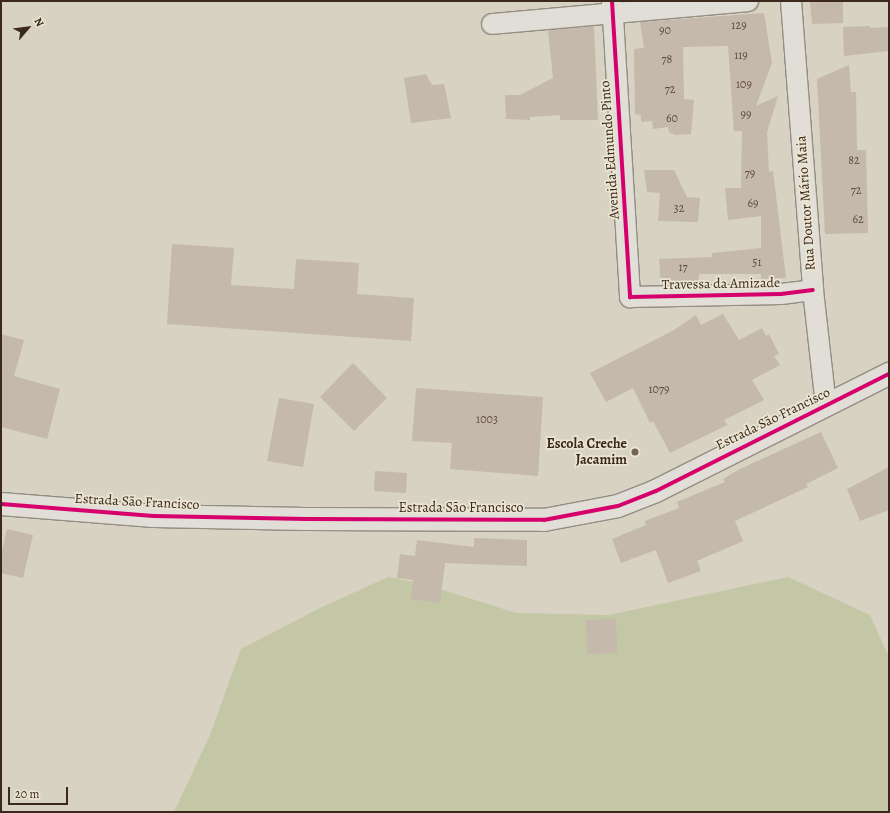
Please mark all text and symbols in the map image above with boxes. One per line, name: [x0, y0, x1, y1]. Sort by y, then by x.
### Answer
north arrow: [8, 8, 48, 48]
text: N: [31, 15, 48, 29]
house number: 129: [731, 19, 747, 33]
house number: 90: [659, 24, 671, 38]
house number: 119: [734, 49, 748, 63]
house number: 78: [662, 53, 672, 67]
house number: 109: [736, 78, 752, 92]
street label: Avenida Edmundo Pinto: [597, 80, 623, 220]
house number: 72: [665, 83, 675, 97]
house number: 99: [741, 108, 751, 122]
house number: 60: [666, 112, 678, 126]
street label: Rua Doutor Mário Maia: [793, 135, 819, 271]
house number: 82: [848, 154, 860, 168]
house number: 79: [745, 167, 755, 181]
house number: 72: [851, 184, 861, 198]
house number: 69: [747, 197, 759, 211]
house number: 32: [674, 202, 684, 216]
house number: 62: [852, 213, 864, 227]
house number: 51: [752, 256, 762, 270]
house number: 17: [678, 261, 688, 275]
street label: Travessa da Amizade: [662, 275, 780, 293]
house number: 1079: [649, 383, 669, 397]
street label: Estrada São Francisco: [713, 384, 833, 454]
house number: 1003: [476, 413, 498, 427]
place label: Escola Creche Jacamim: [546, 436, 627, 468]
marker: Escola Creche Jacamim: [630, 447, 640, 457]
street label: Estrada São Francisco: [74, 490, 200, 514]
street label: Estrada São Francisco: [398, 500, 524, 516]
scale bar: [10, 779, 70, 805]
text: 20 m: [15, 786, 39, 802]

